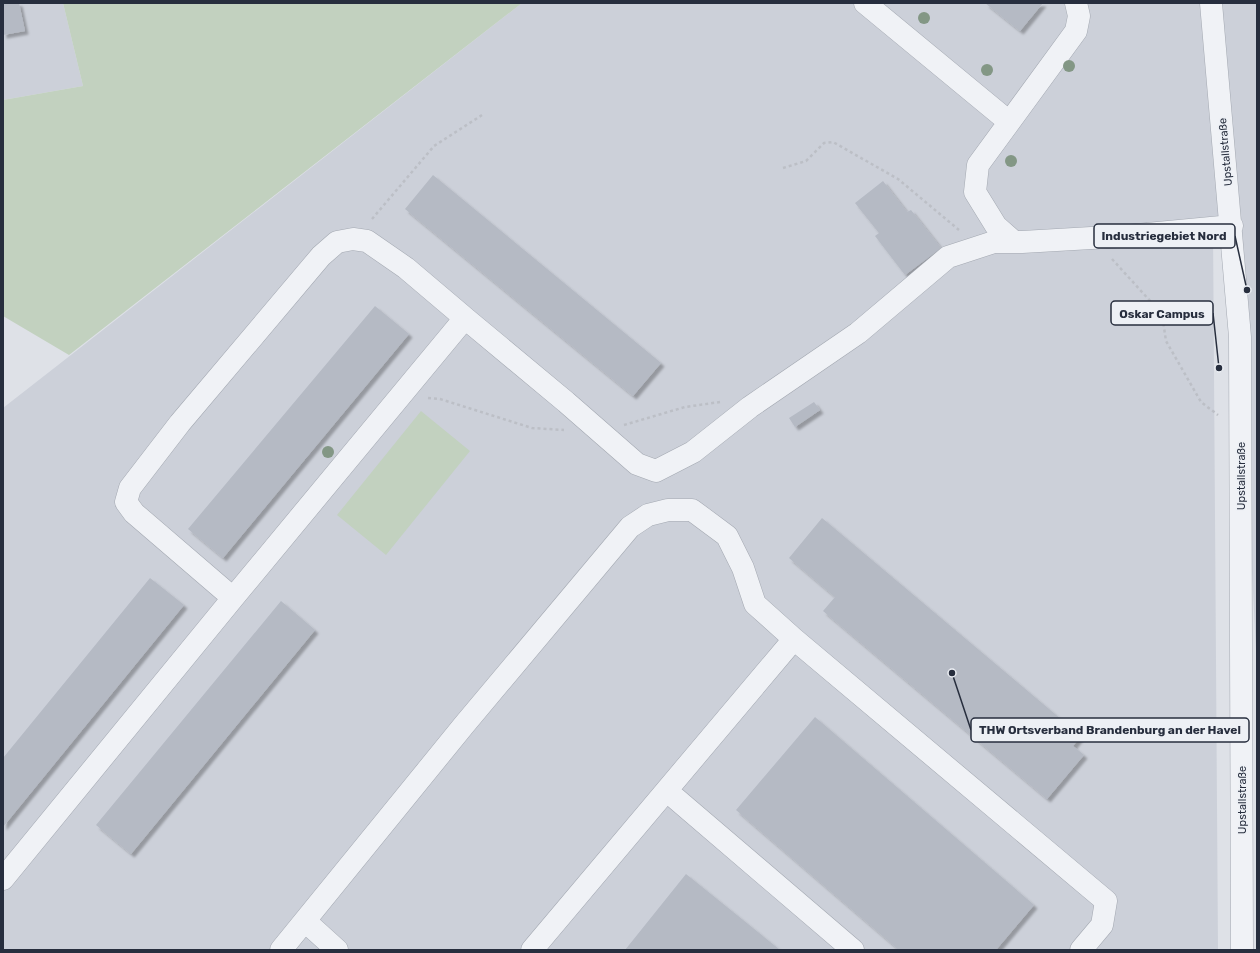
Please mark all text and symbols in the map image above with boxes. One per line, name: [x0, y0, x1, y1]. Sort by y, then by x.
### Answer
street label: Upstallstraße: [1216, 117, 1235, 187]
callout: Industriegebiet Nord: [1094, 224, 1235, 248]
text: Industriegebiet Nord: [1101, 229, 1227, 243]
callout: Oskar Campus: [1111, 301, 1213, 325]
text: Oskar Campus: [1119, 307, 1205, 321]
street label: Upstallstraße: [1235, 442, 1248, 510]
callout: THW Ortsverband Brandenburg an der Havel: [971, 718, 1249, 742]
text: THW Ortsverband Brandenburg an der Havel: [979, 723, 1241, 737]
street label: Upstallstraße: [1236, 766, 1249, 834]

